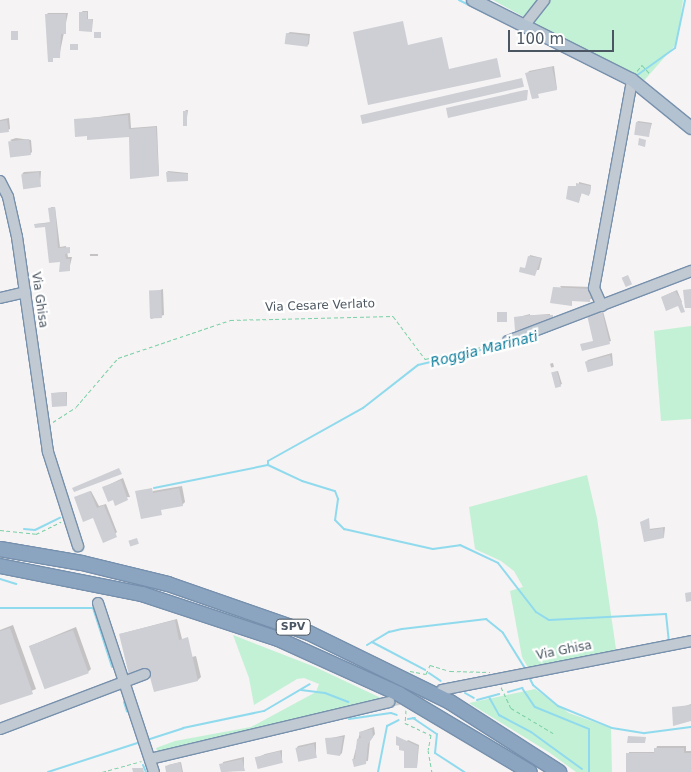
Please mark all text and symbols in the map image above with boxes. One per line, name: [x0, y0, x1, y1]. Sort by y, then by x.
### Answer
scale bar: [511, 20, 617, 52]
text: 100 m: [516, 30, 564, 48]
street label: Via Ghisa: [28, 271, 50, 329]
street label: Via Cesare Verlato: [265, 297, 375, 315]
water label: Roggia Marinati: [429, 328, 539, 370]
road number: SPV: [276, 618, 310, 636]
street label: Via Ghisa: [535, 639, 593, 663]

